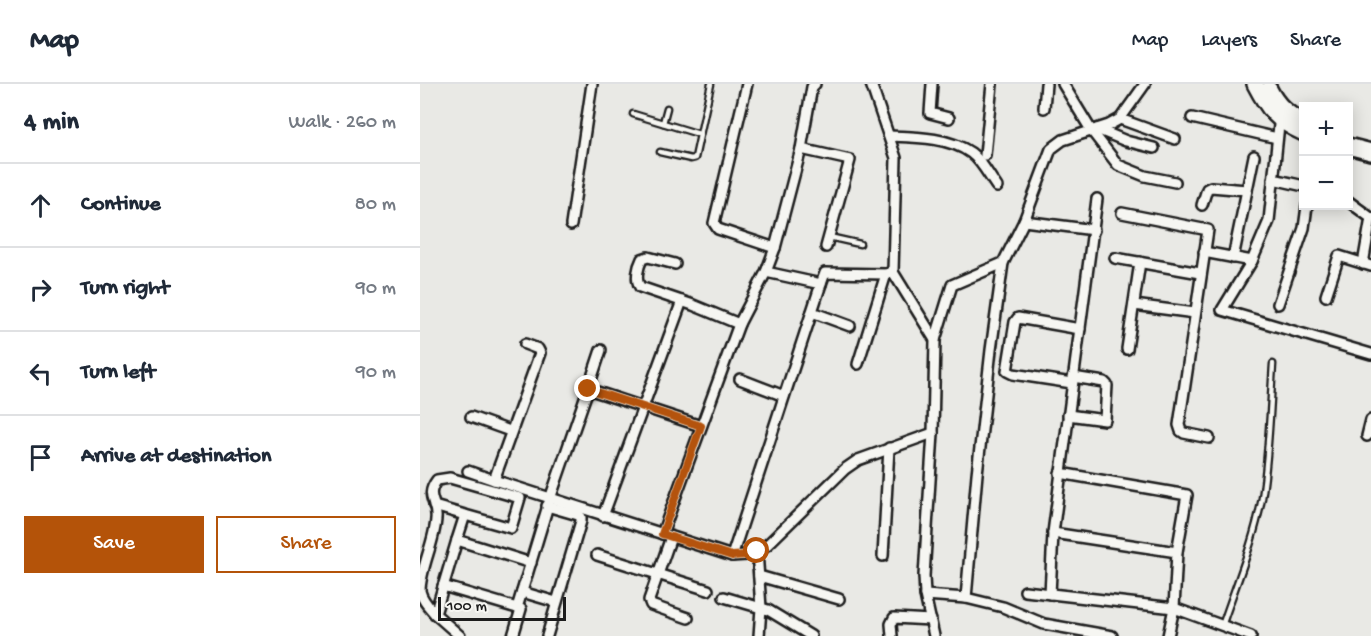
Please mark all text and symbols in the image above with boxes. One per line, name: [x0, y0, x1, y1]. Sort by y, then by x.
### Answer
text: Map: [30, 25, 79, 58]
text: Map: [1132, 29, 1168, 54]
text: Layers: [1201, 29, 1257, 54]
text: Share: [1290, 29, 1341, 54]
map controls: [1299, 102, 1353, 210]
button: +: [1299, 102, 1353, 156]
text: 4 min: [24, 108, 79, 139]
text: Walk · 260 m: [289, 112, 396, 135]
button: −: [1299, 156, 1353, 210]
icon: ahead: [24, 189, 57, 222]
text: Continue: [81, 192, 161, 218]
text: 80 m: [355, 194, 396, 217]
icon: right: [24, 273, 57, 306]
text: Turn right: [81, 276, 169, 302]
text: 90 m: [356, 278, 396, 301]
icon: left: [24, 357, 57, 390]
text: Turn left: [81, 360, 155, 386]
text: 90 m: [356, 362, 396, 385]
route end: [574, 375, 600, 401]
icon: arrive: [24, 441, 57, 474]
text: Arrive at destination: [81, 444, 271, 470]
button: Save: [24, 516, 204, 573]
button: Share: [216, 516, 396, 573]
route start: [743, 537, 769, 563]
scale bar: [438, 594, 566, 622]
text: 100 m: [447, 598, 487, 617]

